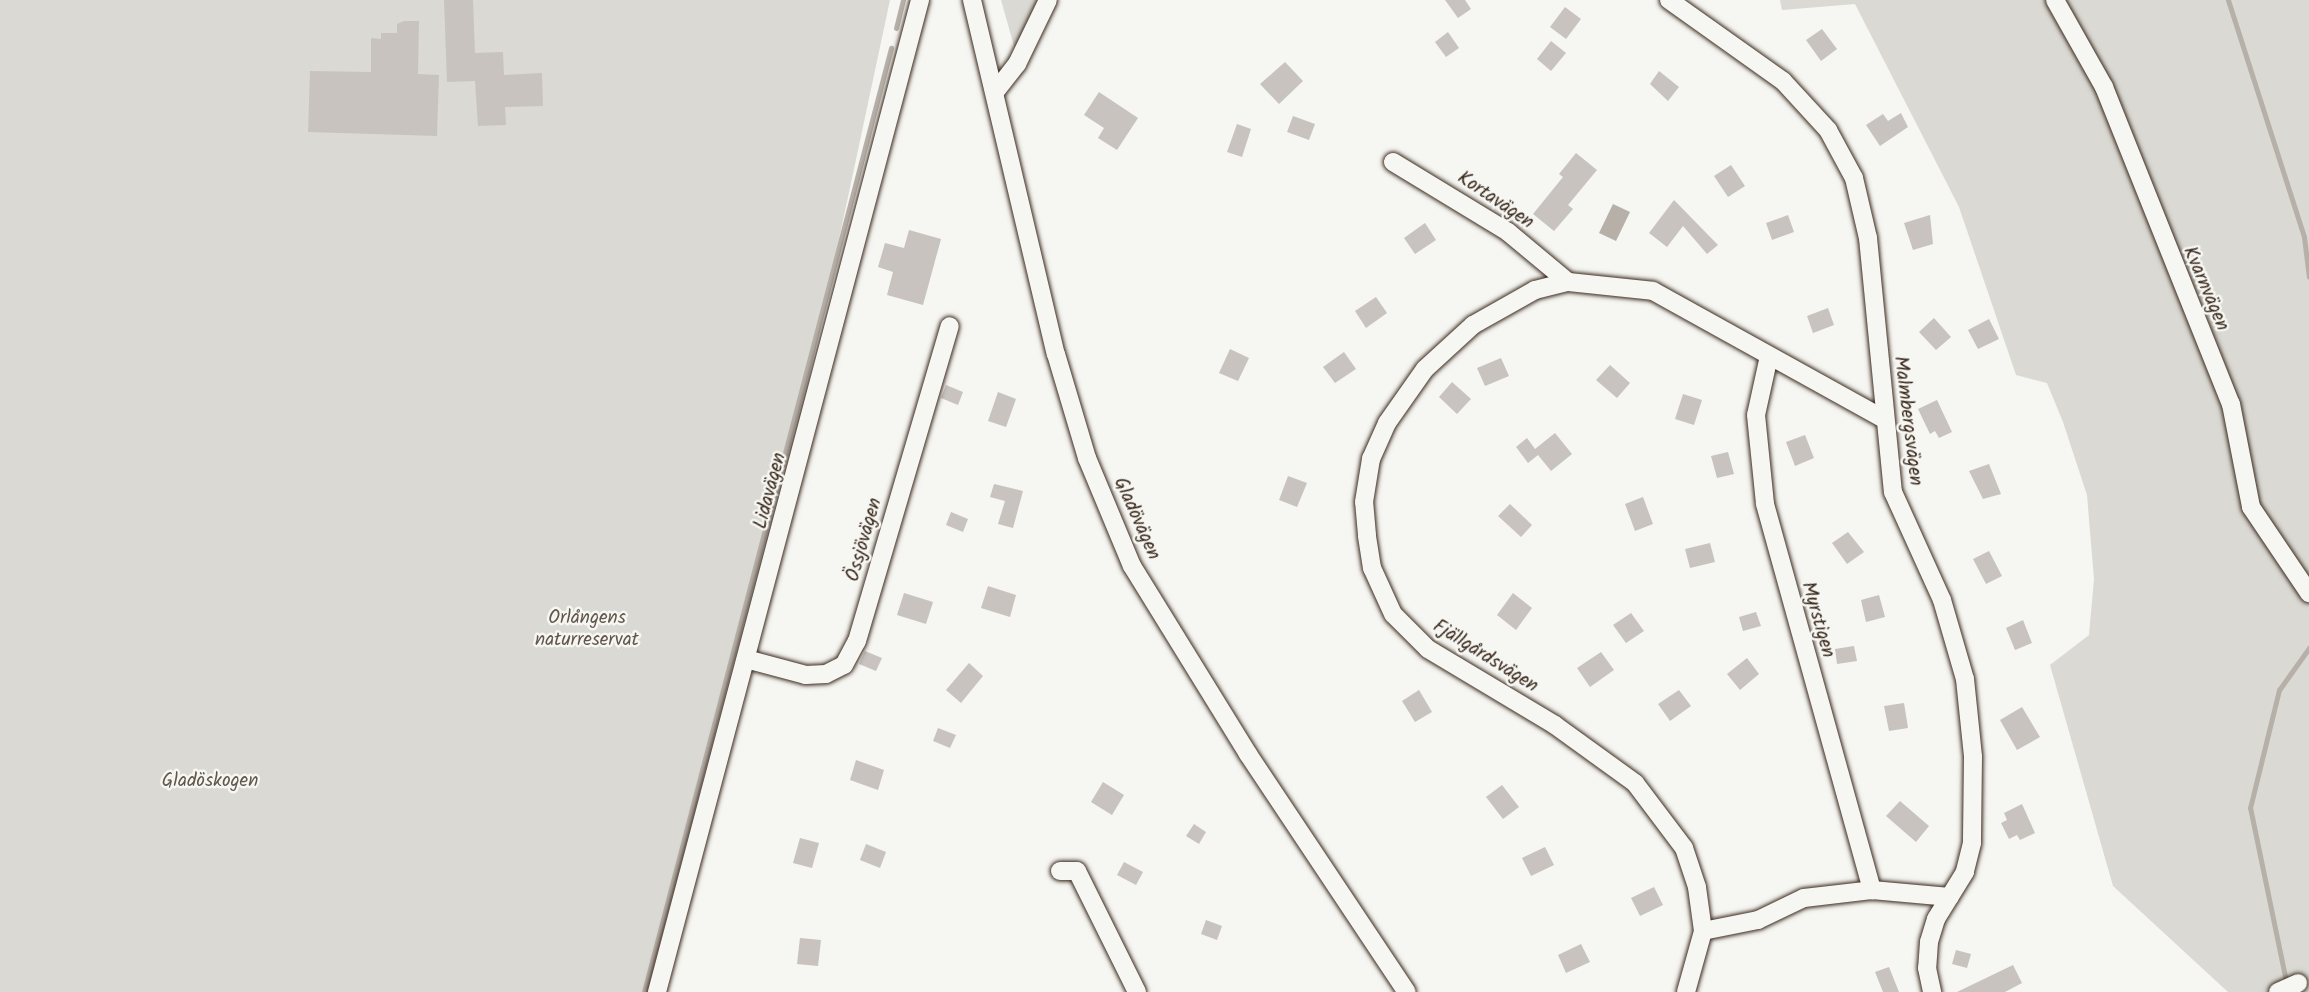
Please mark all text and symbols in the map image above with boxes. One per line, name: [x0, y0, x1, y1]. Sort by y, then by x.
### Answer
street label: Kortavägen: [1453, 167, 1537, 235]
street label: Kvarnvägen: [2177, 243, 2233, 335]
street label: Malmbergsvägen: [1888, 355, 1926, 487]
street label: Lidavägen: [750, 450, 792, 532]
street label: Gladövägen: [1108, 474, 1164, 564]
street label: Össjövägen: [842, 496, 888, 584]
street label: Myrstigen: [1795, 579, 1839, 661]
park label: Orlångens naturreservat: [535, 608, 639, 652]
street label: Fjällgårdsvägen: [1428, 616, 1542, 698]
park label: Gladöskogen: [162, 771, 258, 793]

